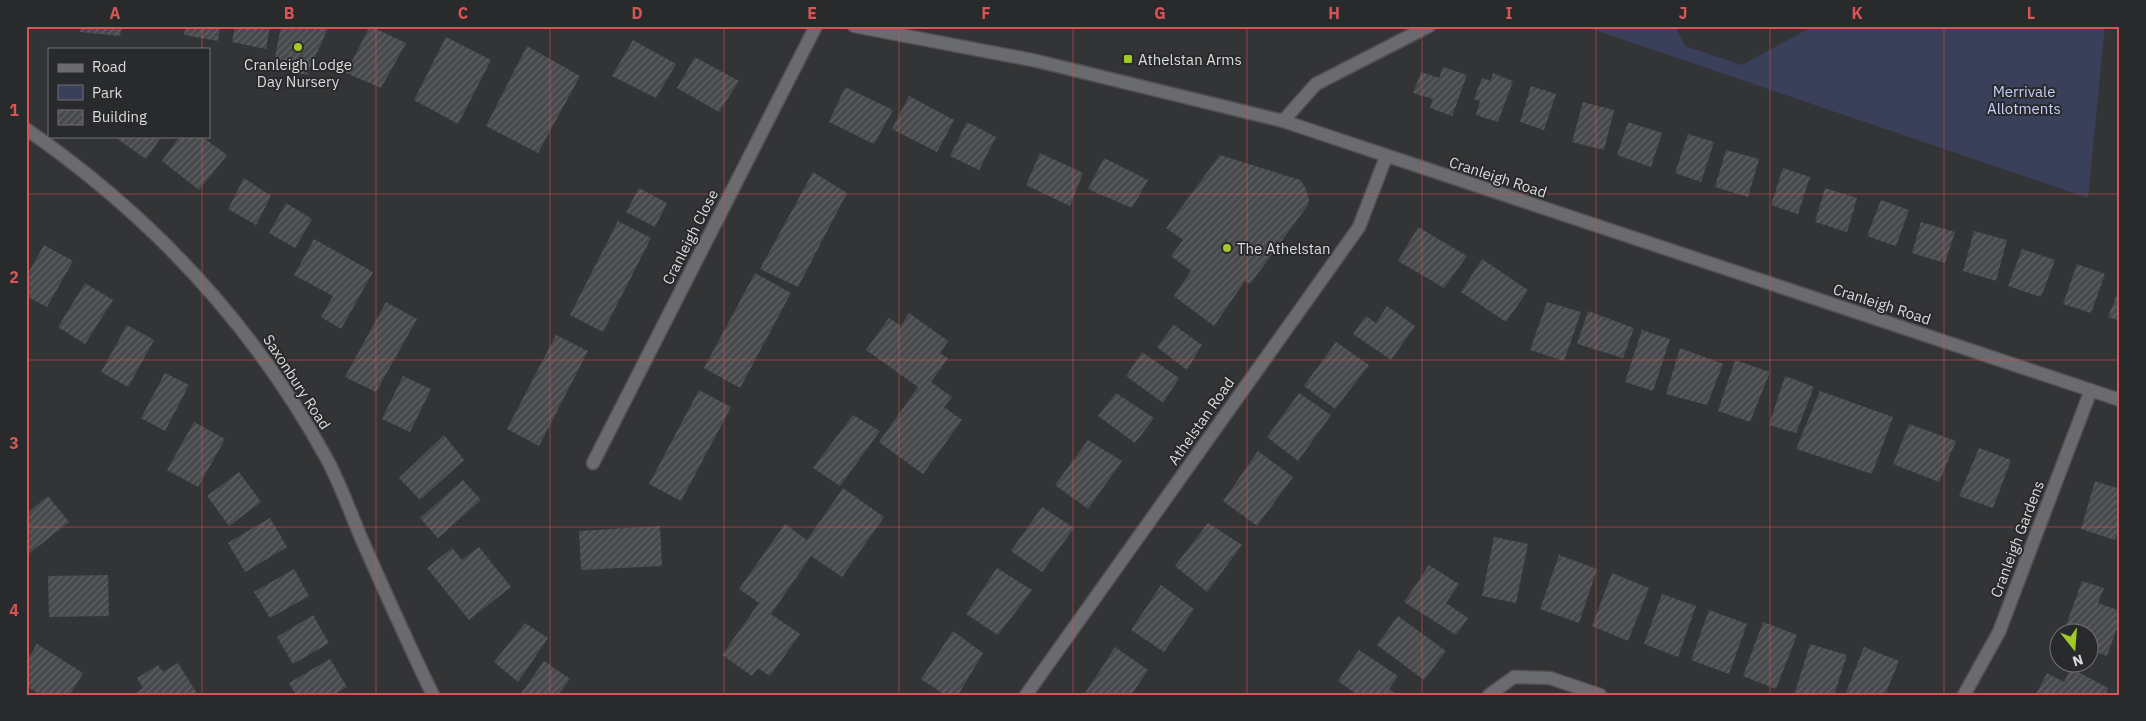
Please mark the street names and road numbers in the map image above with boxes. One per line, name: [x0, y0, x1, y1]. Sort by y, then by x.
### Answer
street label: Cranleigh Road: [1447, 152, 1549, 202]
street label: Cranleigh Close: [658, 186, 722, 288]
street label: Cranleigh Road: [1831, 279, 1933, 329]
street label: Saxonbury Road: [259, 331, 335, 433]
street label: Athelstan Road: [1164, 373, 1238, 469]
street label: Cranleigh Gardens: [1986, 478, 2048, 600]

